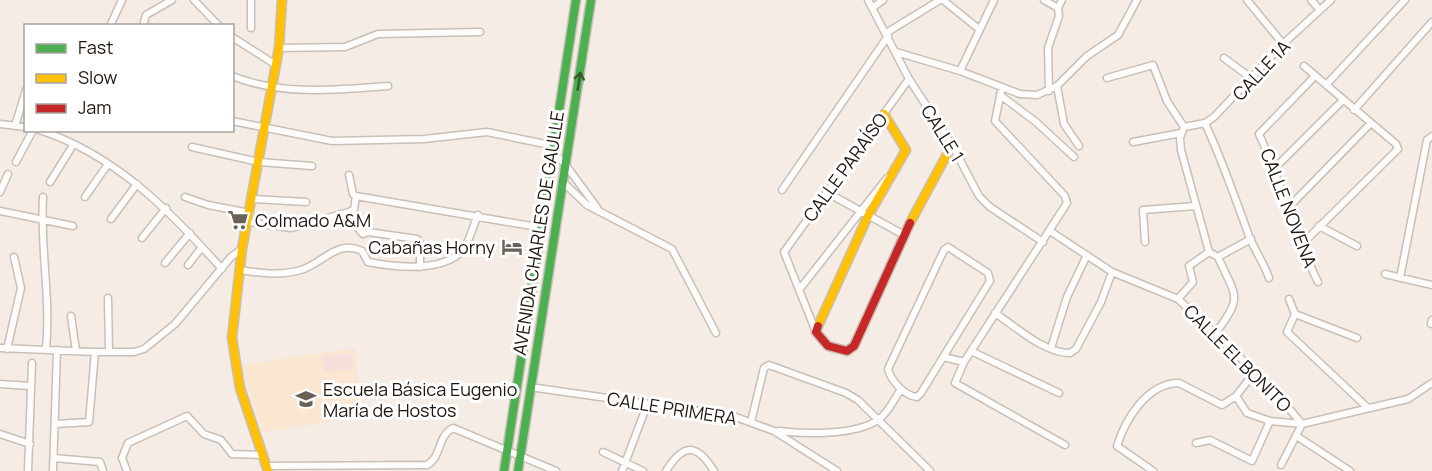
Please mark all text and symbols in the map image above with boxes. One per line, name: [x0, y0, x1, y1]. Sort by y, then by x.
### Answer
legend: [24, 24, 234, 132]
street label: CALLE 1A: [1227, 34, 1296, 105]
text: Fast: [78, 35, 113, 59]
text: Slow: [78, 65, 118, 89]
one-way arrow: [574, 72, 585, 92]
text: Jam: [78, 95, 112, 119]
street label: CALLE 1: [916, 100, 970, 166]
street label: CALLE PARAÍSO: [797, 108, 893, 226]
street label: AVENIDA CHARLES DE GAULLE: [507, 109, 569, 357]
street label: CALLE NOVENA: [1255, 145, 1323, 272]
supermarket icon: Colmado A&M: [226, 208, 250, 232]
place label: Colmado A&M: [255, 208, 371, 232]
place label: Cabañas Horny: [368, 235, 496, 259]
hotel icon: Cabañas Horny: [500, 235, 524, 259]
street label: CALLE EL BONITO: [1179, 299, 1297, 417]
place label: Escuela Básica Eugenio María de Hostos: [323, 377, 517, 422]
street label: CALLE PRIMERA: [606, 386, 739, 430]
school or university icon: Escuela Básica Eugenio María de Hostos: [294, 387, 318, 411]

